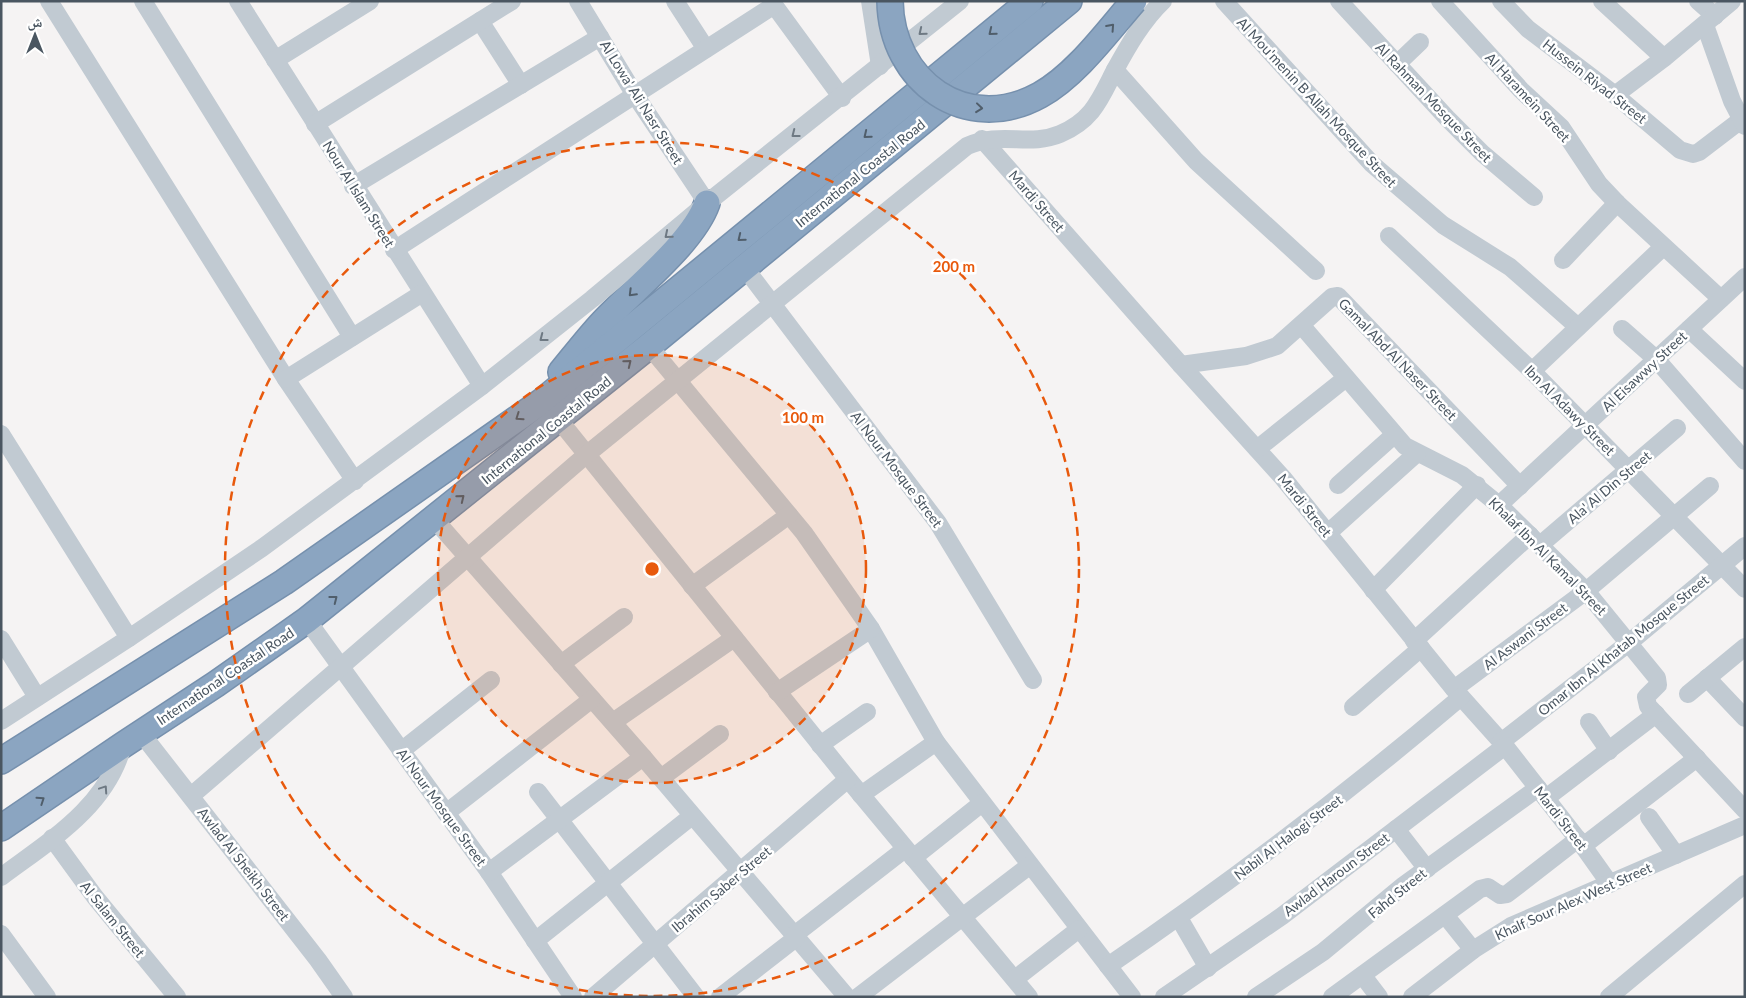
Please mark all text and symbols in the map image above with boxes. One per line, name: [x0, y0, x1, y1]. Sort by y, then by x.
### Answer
north arrow: [10, 10, 60, 60]
text: ش: [28, 13, 43, 31]
street label: Al Mou'menin B Allah Mosque Street: [1234, 14, 1400, 190]
one-way arrow: [1105, 23, 1114, 32]
one-way arrow: [919, 26, 928, 34]
one-way arrow: [989, 27, 998, 36]
street label: Hussein Riyad Street: [1540, 35, 1650, 127]
street label: Al Lowa' Ali Nasr Street: [597, 37, 687, 167]
street label: Al Rahman Mosque Street: [1372, 39, 1496, 165]
street label: Al Haramein Street: [1482, 49, 1574, 145]
one-way arrow: [976, 102, 984, 113]
street label: International Coastal Road: [792, 115, 928, 231]
one-way arrow: [792, 128, 801, 136]
one-way arrow: [863, 130, 872, 139]
street label: Nour Al Islam Street: [319, 138, 399, 250]
street label: Mardi Street: [1006, 167, 1068, 235]
one-way arrow: [665, 229, 674, 238]
one-way arrow: [738, 233, 747, 241]
text: 200 m: [933, 257, 975, 275]
one-way arrow: [628, 287, 637, 296]
street label: Gamal Abd Al Naser Street: [1335, 295, 1461, 423]
street label: Al Eisawwy Street: [1598, 327, 1690, 415]
one-way arrow: [540, 333, 549, 341]
one-way arrow: [623, 360, 632, 369]
street label: Ibn Al Adawy Street: [1521, 361, 1619, 459]
street label: International Coastal Road: [478, 372, 614, 488]
street label: Al Nour Mosque Street: [848, 407, 946, 531]
text: 100 m: [782, 408, 824, 426]
one-way arrow: [515, 411, 525, 420]
street label: Ala' Al Din Street: [1564, 447, 1654, 527]
street label: Mardi Street: [1274, 470, 1336, 540]
street label: Khalaf Ibn Al Kamal Street: [1485, 493, 1611, 619]
one-way arrow: [456, 495, 465, 504]
centre of rings: [643, 560, 661, 578]
street label: Omar Ibn Al Khatab Mosque Street: [1534, 571, 1712, 719]
one-way arrow: [328, 597, 337, 605]
street label: Al Aswani Street: [1480, 599, 1570, 673]
street label: International Coastal Road: [153, 624, 297, 728]
street label: Al Nour Mosque Street: [394, 745, 490, 869]
street label: Mardi Street: [1531, 783, 1591, 853]
one-way arrow: [98, 785, 107, 794]
street label: Nabil Al Halogi Street: [1231, 791, 1345, 883]
one-way arrow: [36, 797, 45, 806]
street label: Awlad Al Sheikh Street: [195, 804, 293, 924]
street label: Awlad Haroun Street: [1280, 829, 1392, 919]
street label: Ibrahim Saber Street: [668, 842, 774, 936]
street label: Khalf Sour Alex West Street: [1492, 859, 1654, 943]
street label: Fahd Street: [1364, 864, 1430, 922]
street label: Al Salam Street: [77, 878, 149, 960]

